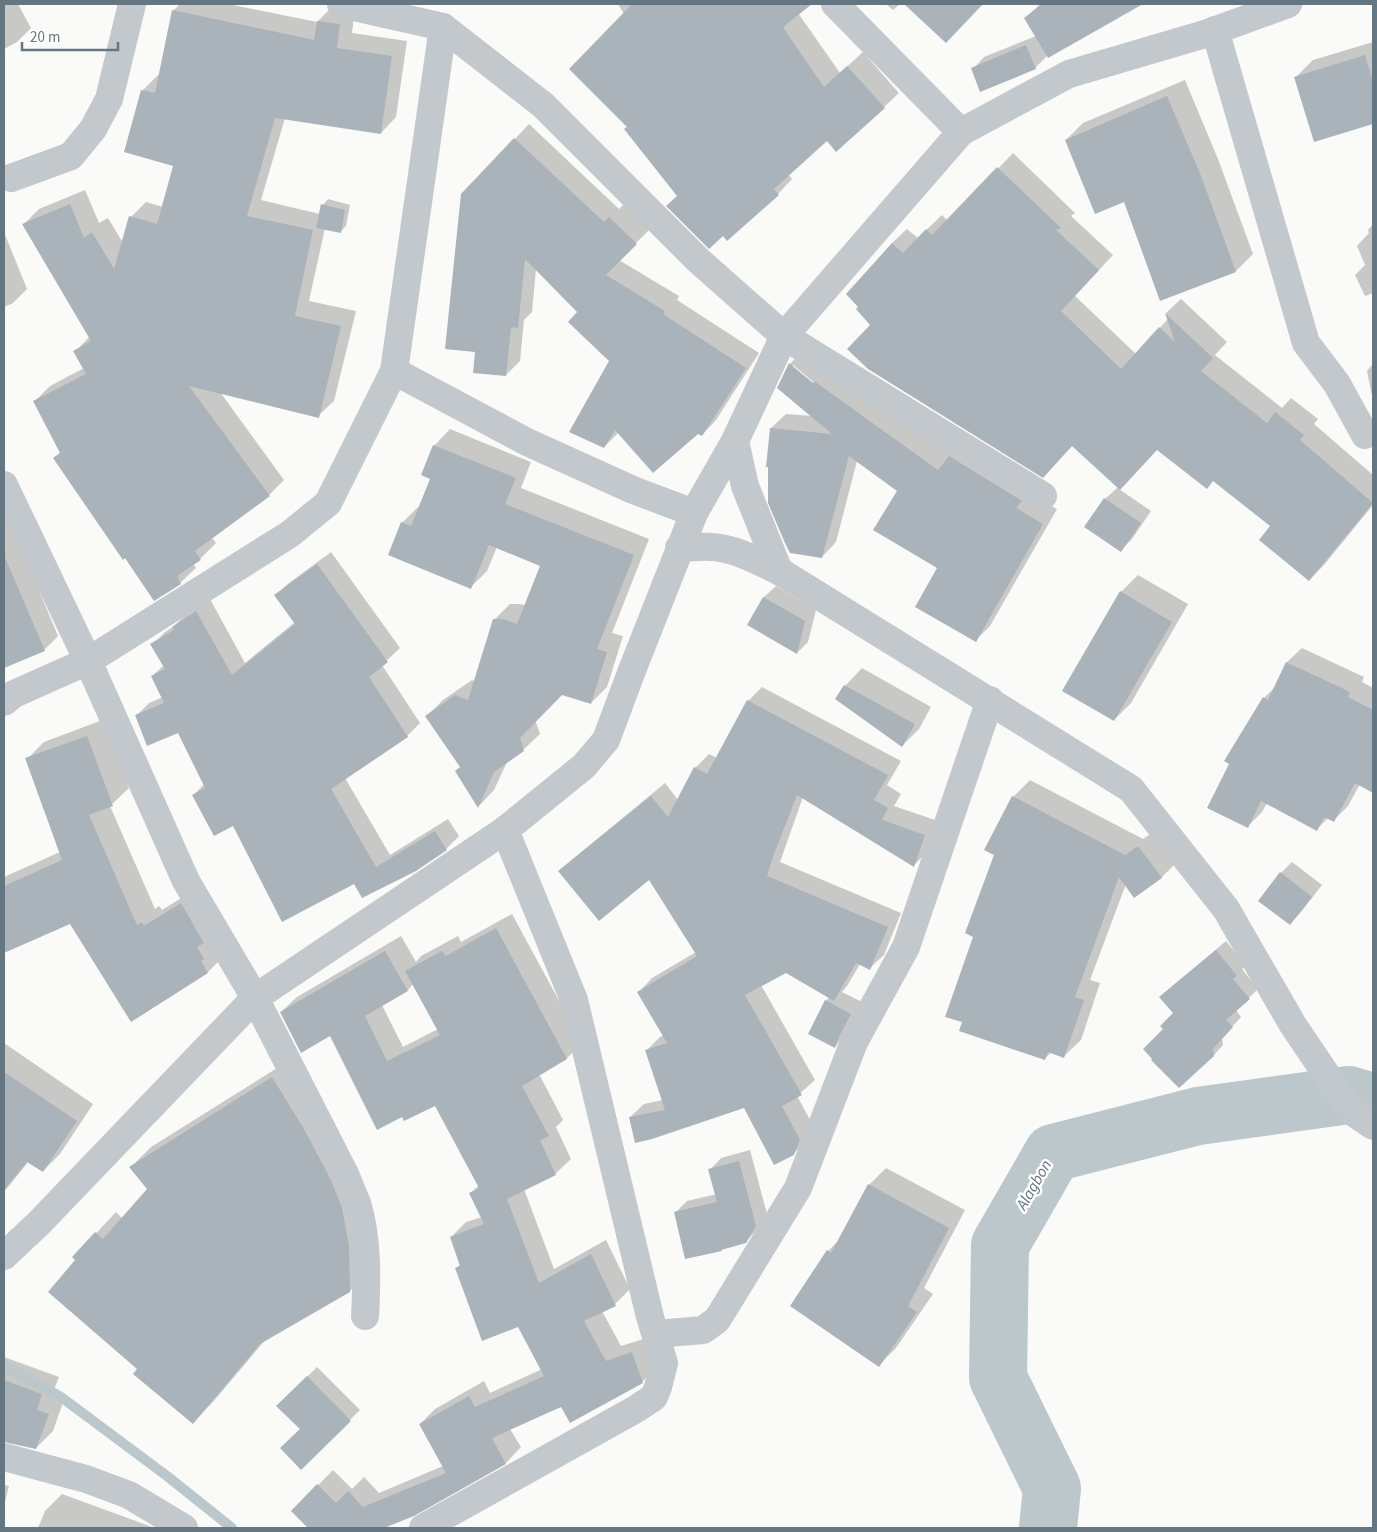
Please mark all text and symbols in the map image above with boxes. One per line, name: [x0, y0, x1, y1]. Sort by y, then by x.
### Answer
scale bar: [22, 20, 119, 52]
text: 20 m: [30, 27, 60, 48]
water label: Alagbon: [1010, 1156, 1057, 1215]

